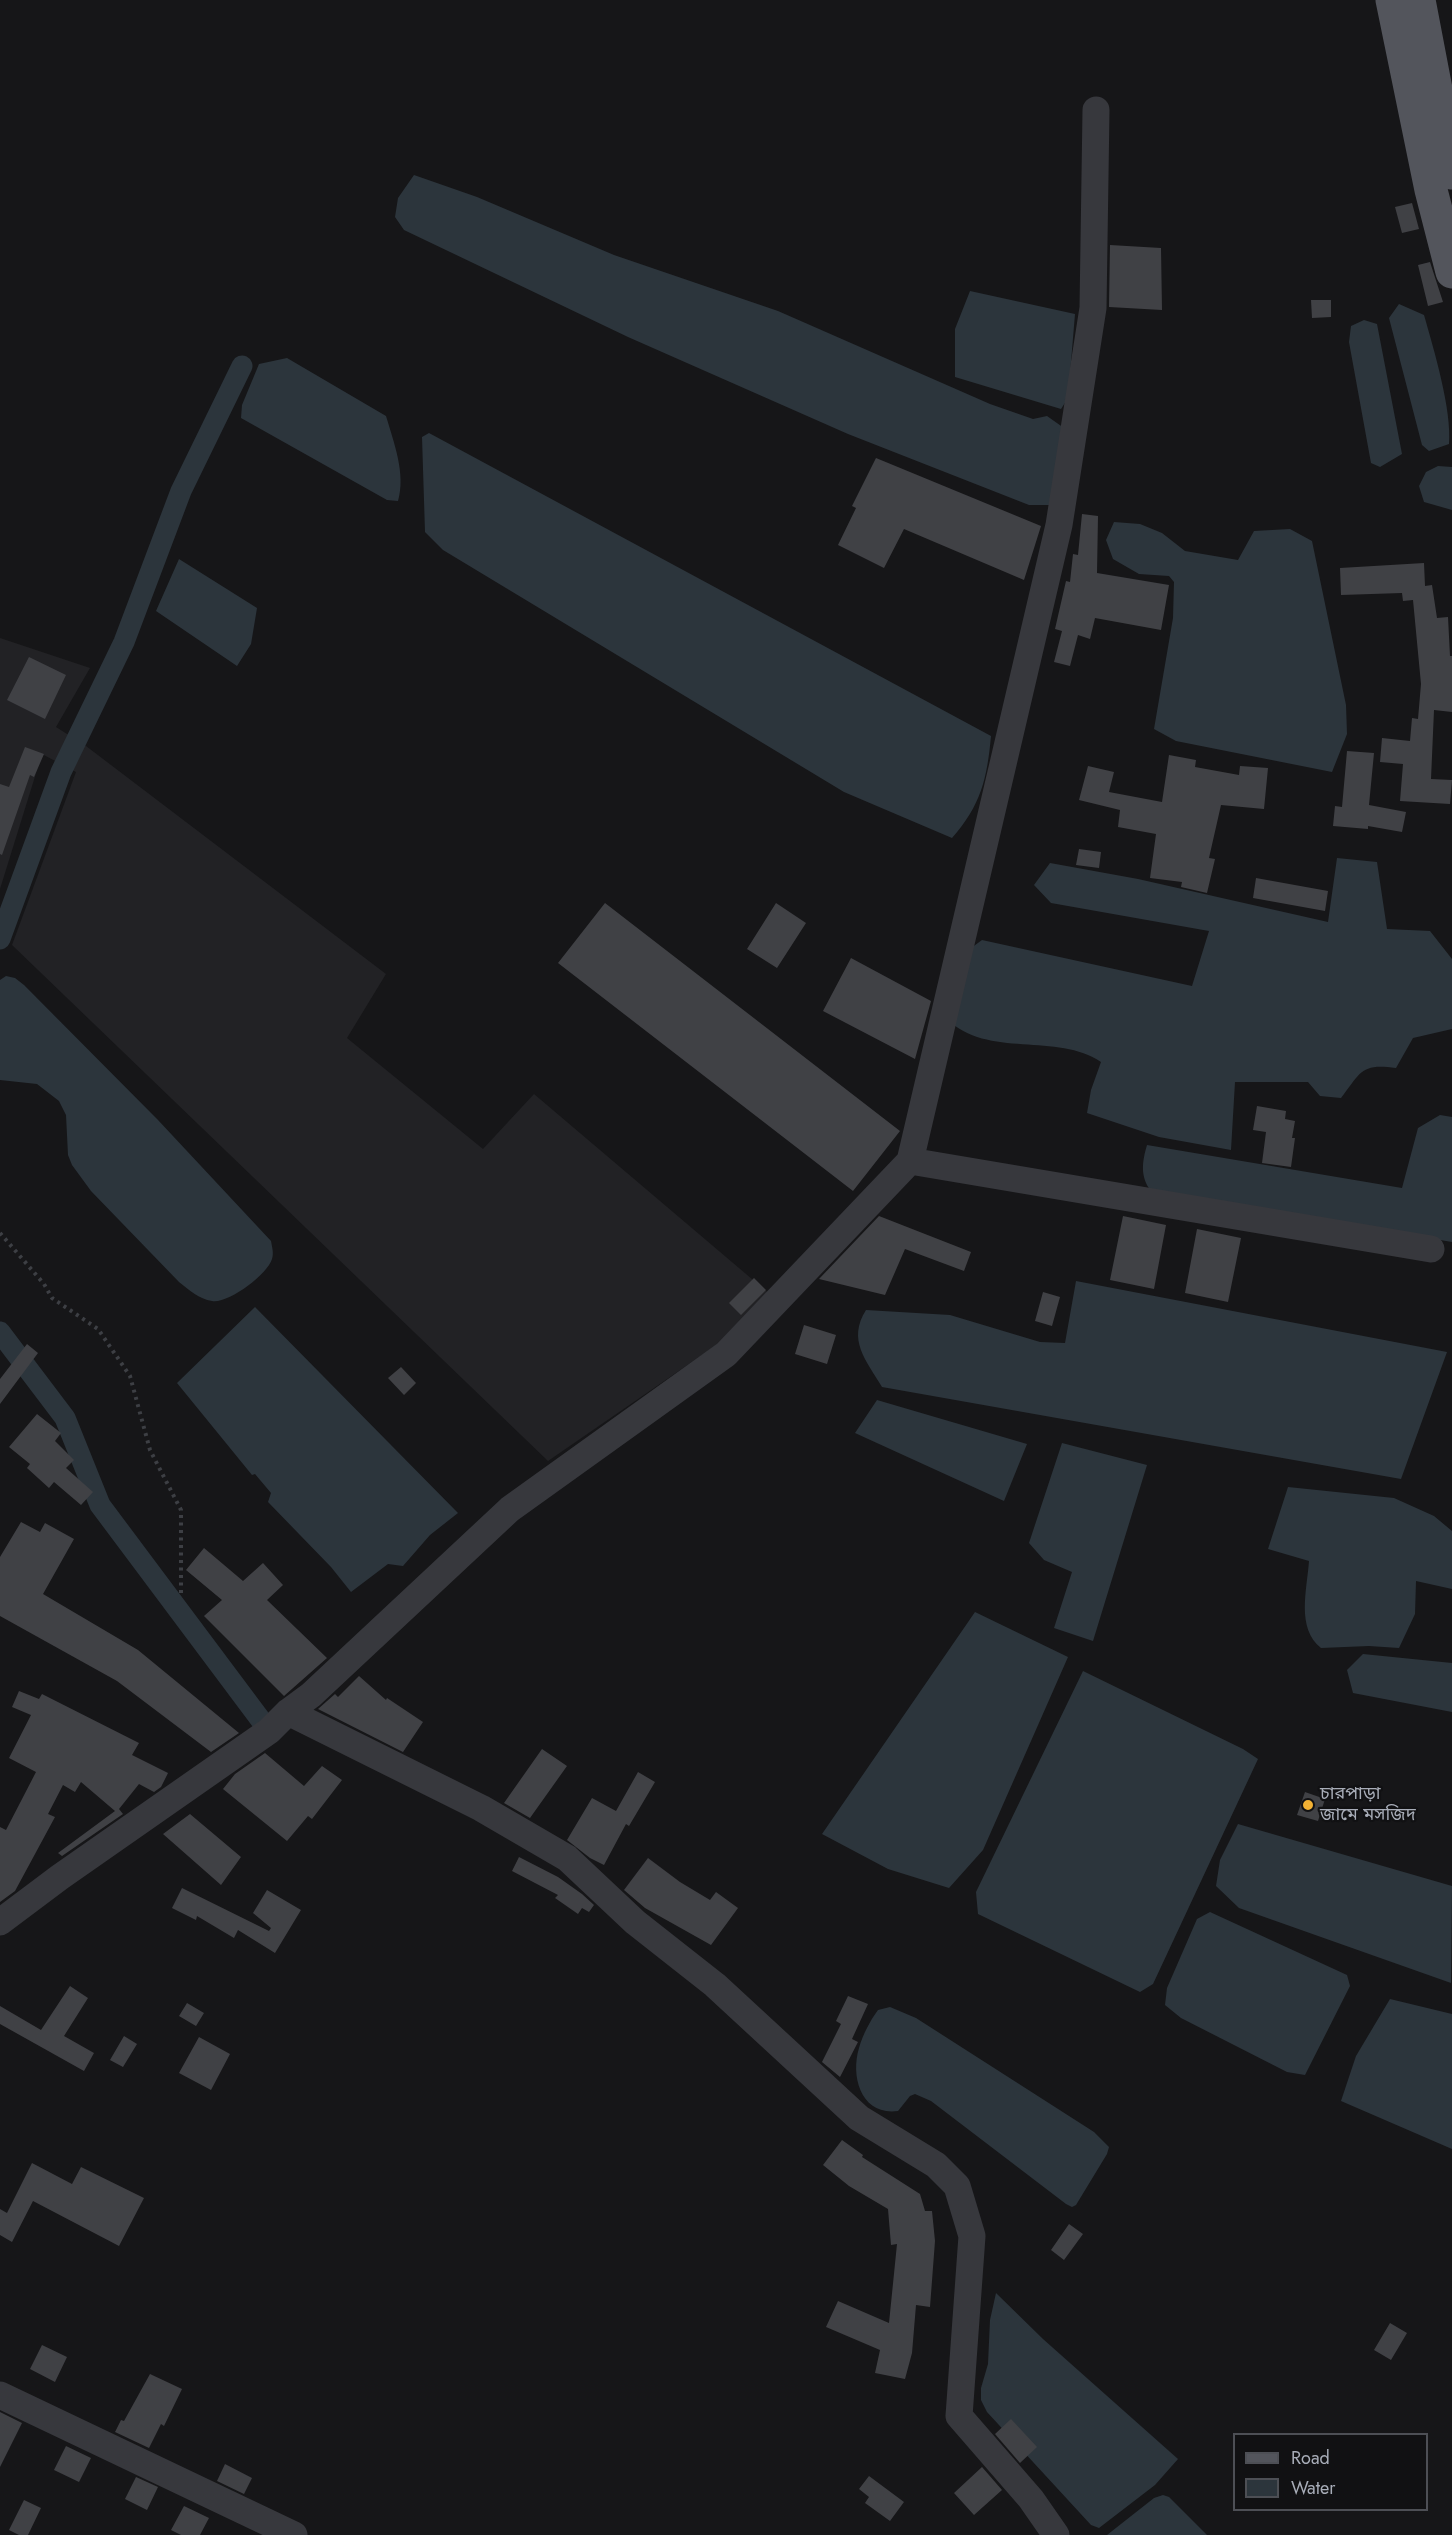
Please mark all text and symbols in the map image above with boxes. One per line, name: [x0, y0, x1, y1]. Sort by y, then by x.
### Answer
place label: চারপাড়া জামে মসজিদ: [1320, 1784, 1416, 1826]
marker: চারপাড়া জামে মসজিদ: [1301, 1798, 1315, 1812]
legend: [1233, 2433, 1428, 2511]
text: Road: [1291, 2445, 1330, 2471]
text: Water: [1291, 2475, 1335, 2501]

